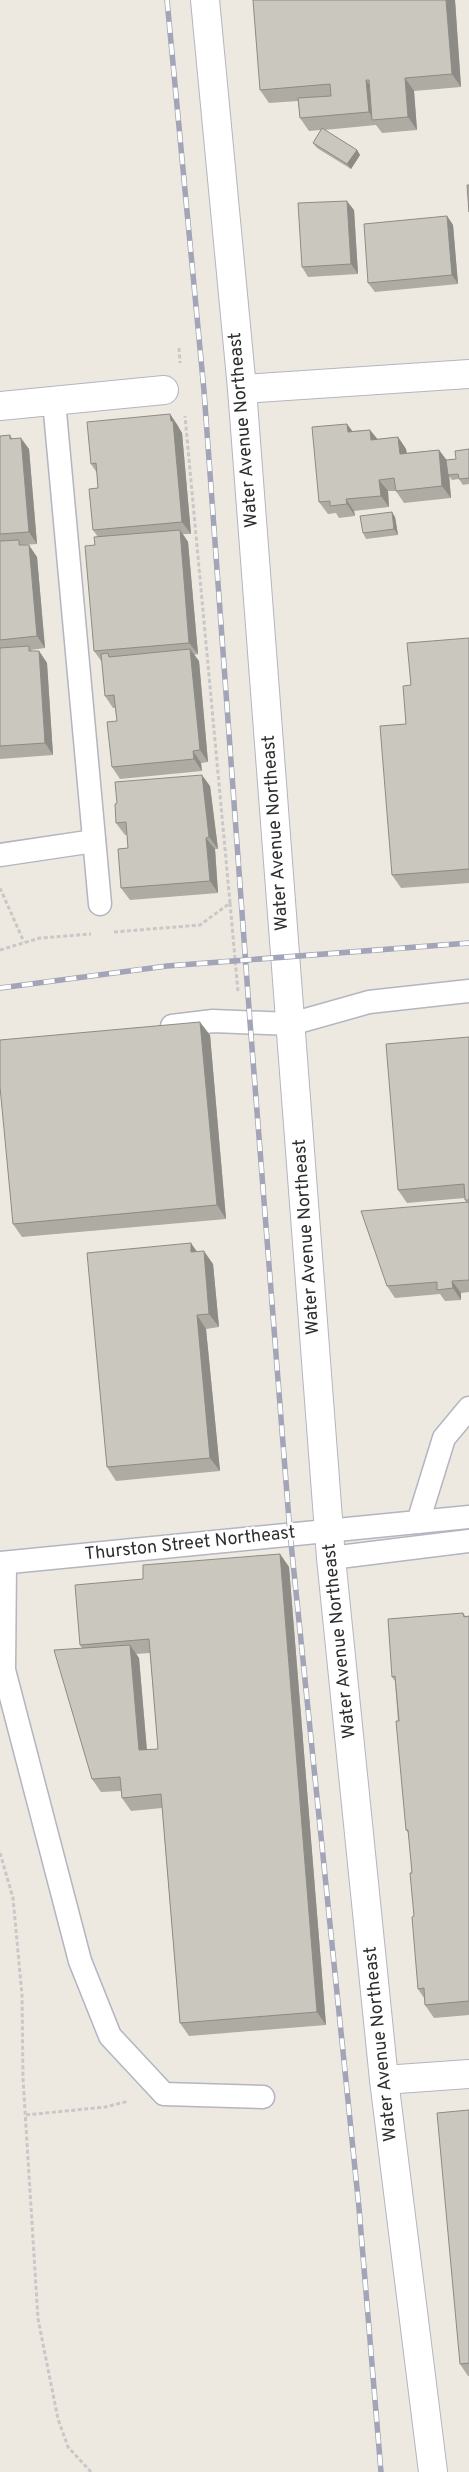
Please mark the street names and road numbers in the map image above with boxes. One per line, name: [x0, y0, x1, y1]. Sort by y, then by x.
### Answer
street label: Water Avenue Northeast: [224, 331, 264, 529]
street label: Water Avenue Northeast: [258, 734, 294, 932]
street label: Water Avenue Northeast: [289, 1138, 325, 1336]
street label: Thurston Street Northeast: [84, 1521, 296, 1567]
street label: Water Avenue Northeast: [318, 1542, 362, 1740]
street label: Water Avenue Northeast: [359, 1945, 403, 2143]

